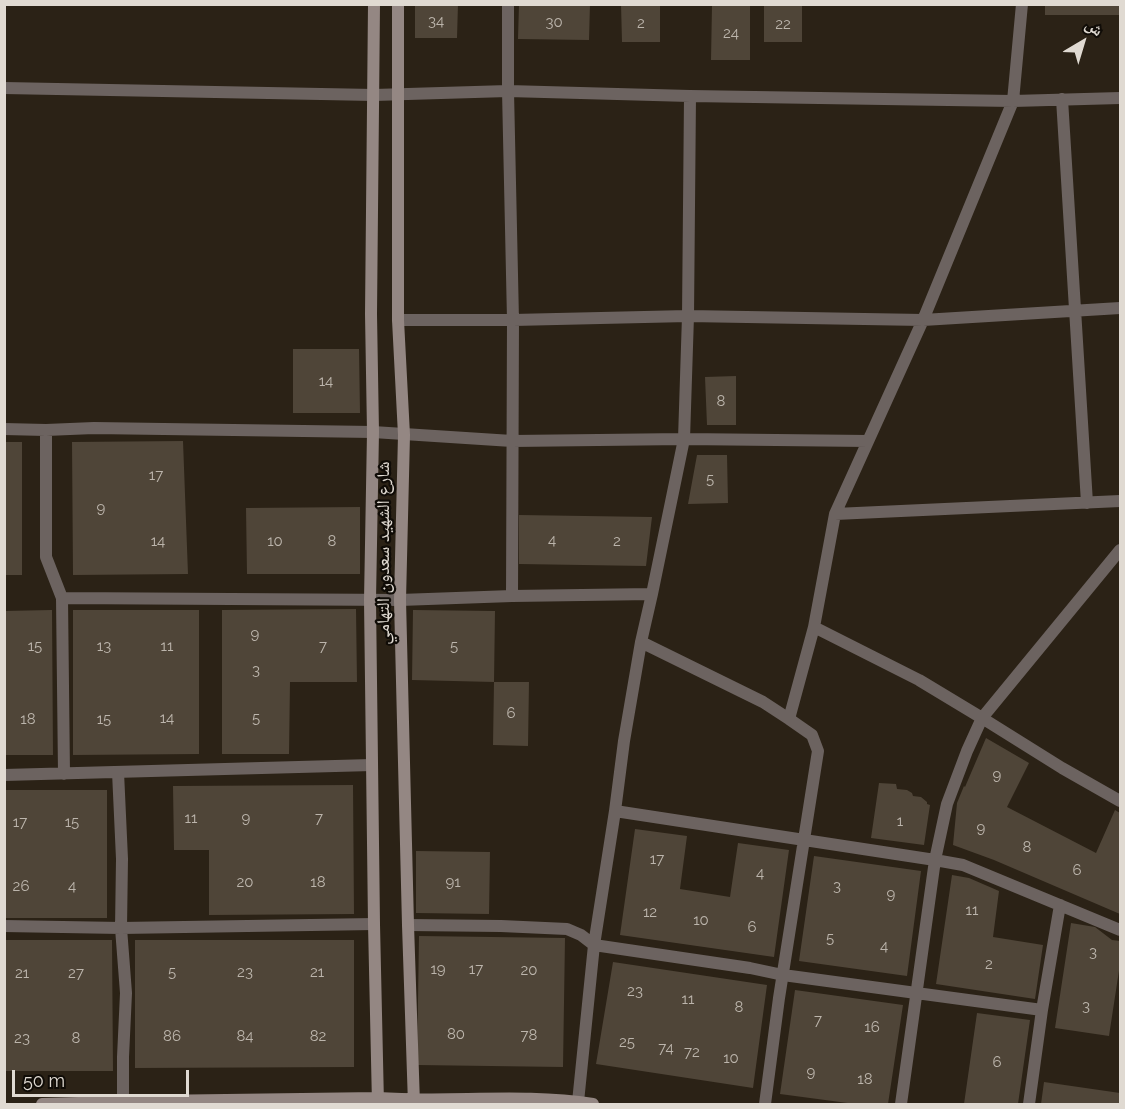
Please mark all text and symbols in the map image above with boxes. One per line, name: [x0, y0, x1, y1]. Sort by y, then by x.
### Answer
house number: 34: [428, 12, 444, 30]
north arrow: [1053, 12, 1113, 72]
house number: 30: [545, 13, 563, 31]
house number: 2: [637, 14, 645, 32]
house number: 22: [775, 15, 791, 33]
text: ش: [1082, 15, 1107, 40]
house number: 24: [723, 24, 739, 42]
house number: 14: [319, 372, 333, 390]
house number: 8: [717, 392, 725, 410]
street label: شارع الشهيد سعدون التهامي: [373, 461, 395, 645]
house number: 17: [149, 466, 163, 484]
house number: 5: [706, 470, 714, 488]
house number: 9: [97, 499, 105, 517]
house number: 4: [548, 531, 556, 549]
house number: 14: [151, 532, 165, 550]
house number: 10: [267, 532, 283, 550]
house number: 8: [328, 532, 336, 550]
house number: 2: [613, 532, 621, 550]
house number: 9: [251, 625, 259, 643]
house number: 15: [28, 637, 42, 655]
house number: 13: [97, 637, 111, 655]
house number: 11: [161, 637, 173, 655]
house number: 7: [319, 637, 327, 655]
house number: 5: [450, 637, 458, 655]
house number: 3: [252, 661, 260, 679]
house number: 6: [506, 704, 516, 722]
house number: 14: [160, 709, 174, 727]
house number: 5: [252, 709, 260, 727]
house number: 18: [20, 710, 36, 728]
house number: 15: [97, 710, 111, 728]
house number: 9: [993, 766, 1001, 784]
house number: 11: [185, 809, 197, 827]
house number: 9: [242, 809, 250, 827]
house number: 7: [315, 809, 323, 827]
house number: 1: [897, 812, 903, 830]
house number: 17: [13, 813, 27, 831]
house number: 15: [65, 813, 79, 831]
house number: 9: [977, 819, 985, 837]
house number: 8: [1023, 838, 1031, 856]
house number: 17: [650, 850, 664, 868]
house number: 6: [1072, 861, 1082, 879]
house number: 4: [756, 864, 764, 882]
house number: 20: [237, 873, 253, 891]
house number: 18: [310, 873, 326, 891]
house number: 91: [445, 873, 461, 891]
house number: 26: [13, 877, 29, 895]
house number: 4: [68, 877, 76, 895]
house number: 3: [833, 877, 841, 895]
house number: 9: [887, 885, 895, 903]
house number: 11: [966, 901, 978, 919]
house number: 12: [643, 903, 657, 921]
house number: 10: [693, 911, 709, 929]
house number: 6: [747, 918, 757, 936]
house number: 5: [826, 929, 834, 947]
house number: 4: [880, 937, 888, 955]
house number: 3: [1089, 943, 1097, 961]
house number: 2: [985, 955, 993, 973]
house number: 19: [430, 960, 446, 978]
house number: 17: [469, 960, 483, 978]
house number: 20: [521, 961, 537, 979]
house number: 5: [168, 963, 176, 981]
house number: 23: [237, 963, 253, 981]
house number: 21: [310, 963, 324, 981]
house number: 21: [15, 964, 29, 982]
house number: 27: [68, 964, 84, 982]
house number: 23: [627, 982, 643, 1000]
house number: 11: [682, 990, 694, 1008]
house number: 3: [1082, 997, 1090, 1015]
house number: 8: [735, 998, 743, 1016]
house number: 7: [814, 1011, 822, 1029]
house number: 16: [864, 1018, 880, 1036]
house number: 80: [447, 1025, 465, 1043]
house number: 78: [521, 1026, 537, 1044]
house number: 86: [163, 1027, 181, 1045]
house number: 84: [236, 1027, 254, 1045]
house number: 82: [310, 1027, 326, 1045]
house number: 23: [14, 1029, 30, 1047]
house number: 8: [72, 1029, 80, 1047]
house number: 25: [619, 1033, 635, 1051]
house number: 74: [658, 1039, 674, 1057]
house number: 72: [684, 1043, 700, 1061]
house number: 10: [723, 1049, 739, 1067]
house number: 6: [992, 1053, 1002, 1071]
scale bar: [15, 1058, 192, 1096]
house number: 9: [807, 1063, 815, 1081]
text: 50 m: [23, 1070, 65, 1091]
house number: 18: [857, 1070, 873, 1088]

